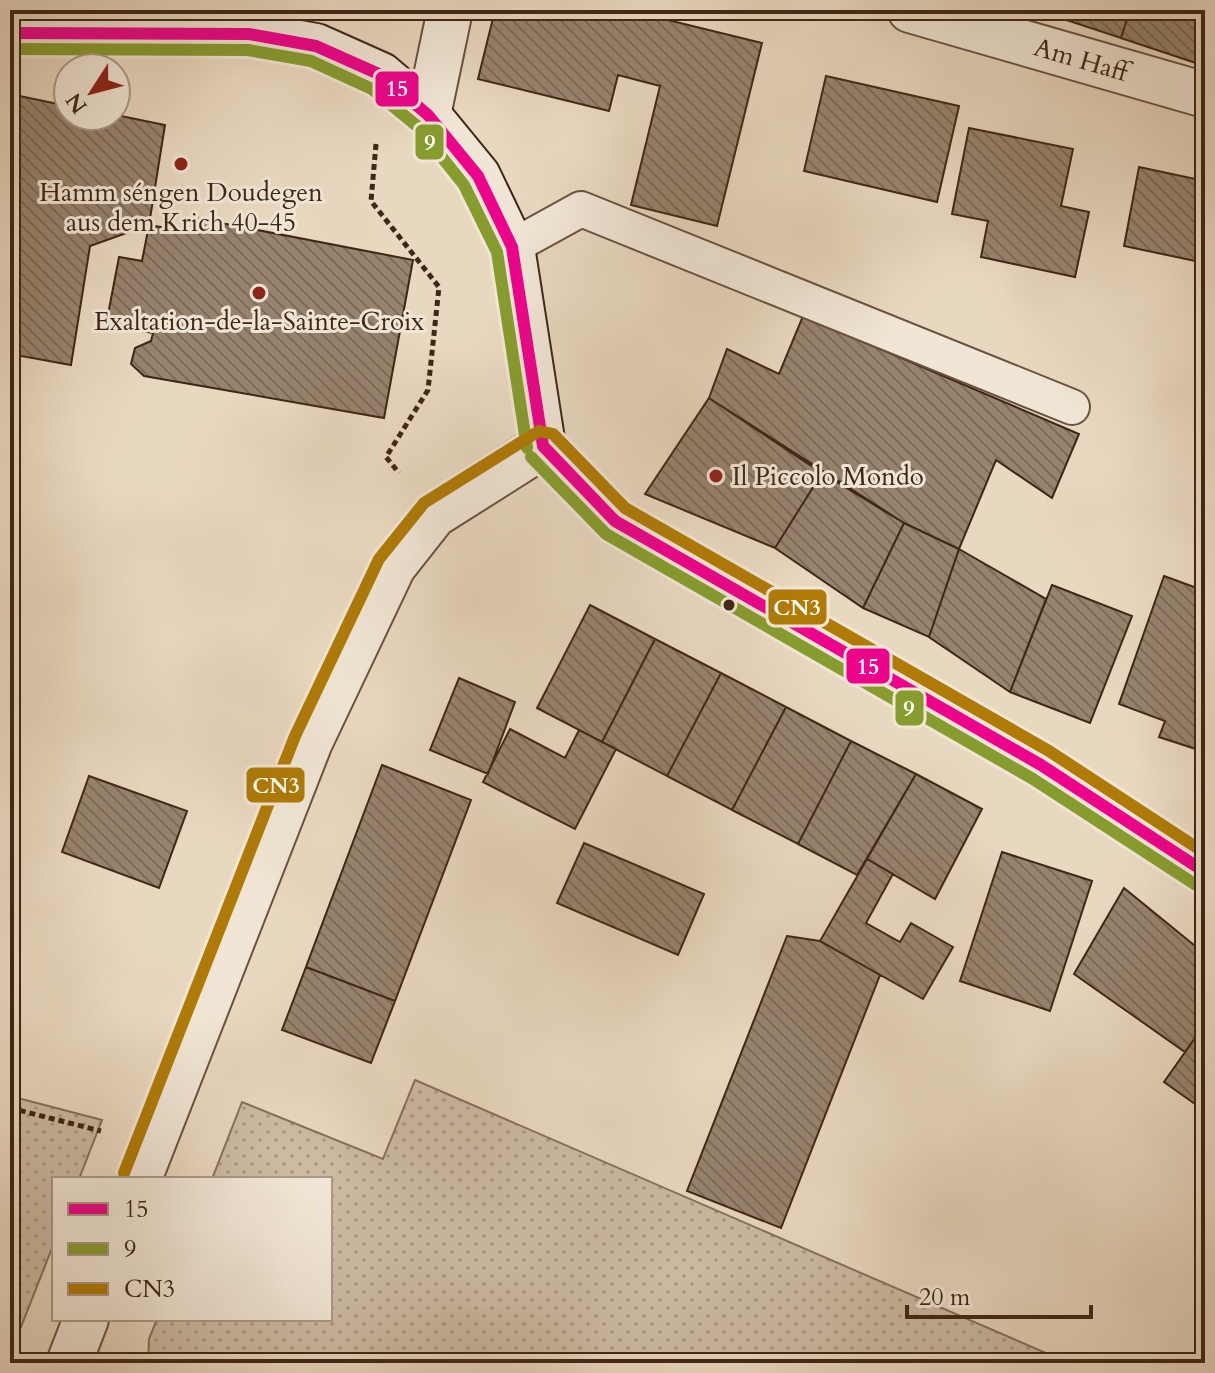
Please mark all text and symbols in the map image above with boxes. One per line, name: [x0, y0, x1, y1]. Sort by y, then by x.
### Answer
street label: Am Haff: [1030, 30, 1136, 91]
north arrow: [52, 52, 132, 132]
line badge: 15: [374, 70, 420, 108]
text: 15: [386, 74, 408, 104]
text: N: [59, 87, 94, 120]
line badge: 9: [414, 123, 445, 161]
text: 9: [424, 128, 436, 158]
marker: Hamm séngen Doudegen aus dem Krich 40-45: [172, 155, 190, 173]
place label: Hamm séngen Doudegen aus dem Krich 40-45: [39, 175, 323, 240]
marker: Exaltation-de-la-Sainte-Croix: [250, 284, 268, 302]
place label: Exaltation-de-la-Sainte-Croix: [94, 304, 424, 339]
place label: Il Piccolo Mondo: [732, 459, 924, 494]
marker: Il Piccolo Mondo: [707, 467, 725, 485]
line badge: CN3: [767, 588, 828, 626]
text: CN3: [773, 593, 821, 623]
unlabelled marker: [721, 597, 737, 613]
line badge: 15: [845, 647, 891, 685]
text: 15: [857, 652, 879, 682]
line badge: 9: [894, 689, 925, 727]
text: 9: [903, 694, 915, 724]
line badge: CN3: [245, 766, 306, 804]
text: CN3: [252, 771, 300, 801]
legend: [52, 1177, 332, 1321]
text: 15: [124, 1193, 149, 1226]
text: 9: [124, 1233, 136, 1266]
scale bar: [907, 1269, 1091, 1319]
text: CN3: [124, 1273, 175, 1306]
text: 20 m: [919, 1281, 971, 1314]

